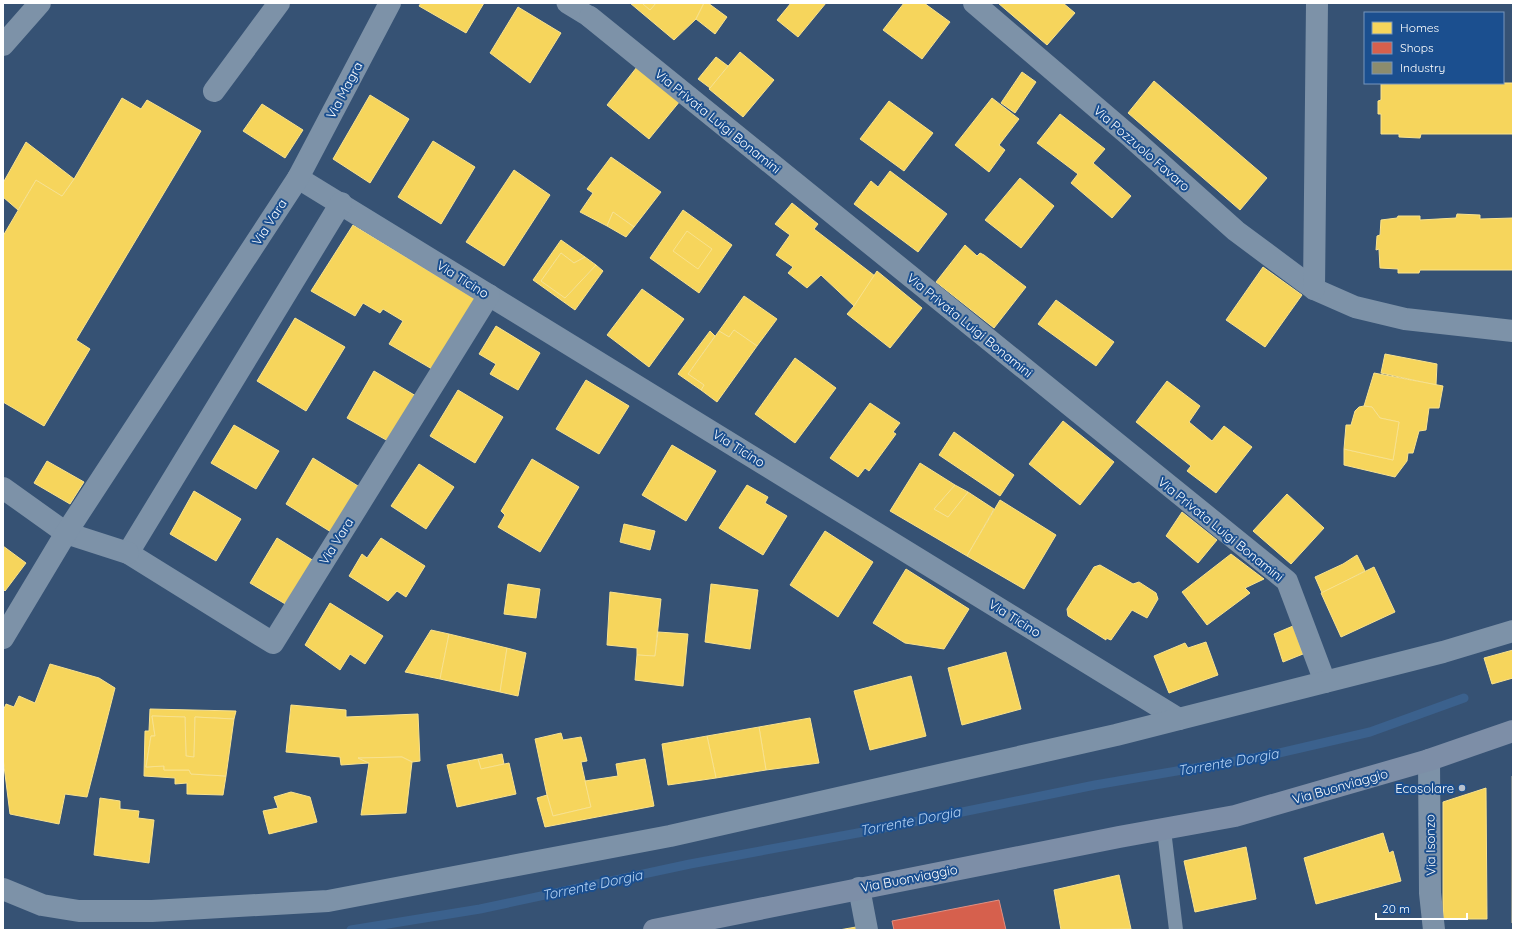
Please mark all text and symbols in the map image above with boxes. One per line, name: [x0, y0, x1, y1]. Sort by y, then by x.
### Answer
legend: [1364, 12, 1504, 84]
text: Homes: [1400, 20, 1440, 35]
text: Shops: [1400, 40, 1434, 55]
street label: Via Magra: [322, 59, 366, 121]
text: Industry: [1400, 60, 1445, 75]
street label: Via Privata Luigi Bonamini: [652, 65, 784, 177]
street label: Via Pozzuolo Favaro: [1091, 102, 1194, 194]
street label: Via Vara: [248, 196, 290, 248]
street label: Via Ticino: [434, 257, 492, 301]
street label: Via Privata Luigi Bonamini: [904, 269, 1036, 381]
street label: Via Ticino: [710, 426, 768, 470]
street label: Via Privata Luigi Bonamini: [1155, 473, 1287, 585]
street label: Via Vara: [315, 515, 357, 567]
street label: Via Ticino: [986, 596, 1044, 640]
water label: Torrente Dorgia: [1176, 744, 1281, 780]
street label: Via Buonviaggio: [1290, 765, 1390, 807]
place label: Ecosolare: [1395, 780, 1454, 796]
marker: Ecosolare: [1457, 783, 1467, 793]
water label: Torrente Dorgia: [858, 802, 963, 840]
street label: Via Isonzo: [1421, 814, 1439, 876]
street label: Via Buonviaggio: [859, 861, 959, 895]
water label: Torrente Dorgia: [540, 865, 645, 904]
scale bar: [1376, 895, 1467, 921]
text: 20 m: [1382, 901, 1410, 916]

